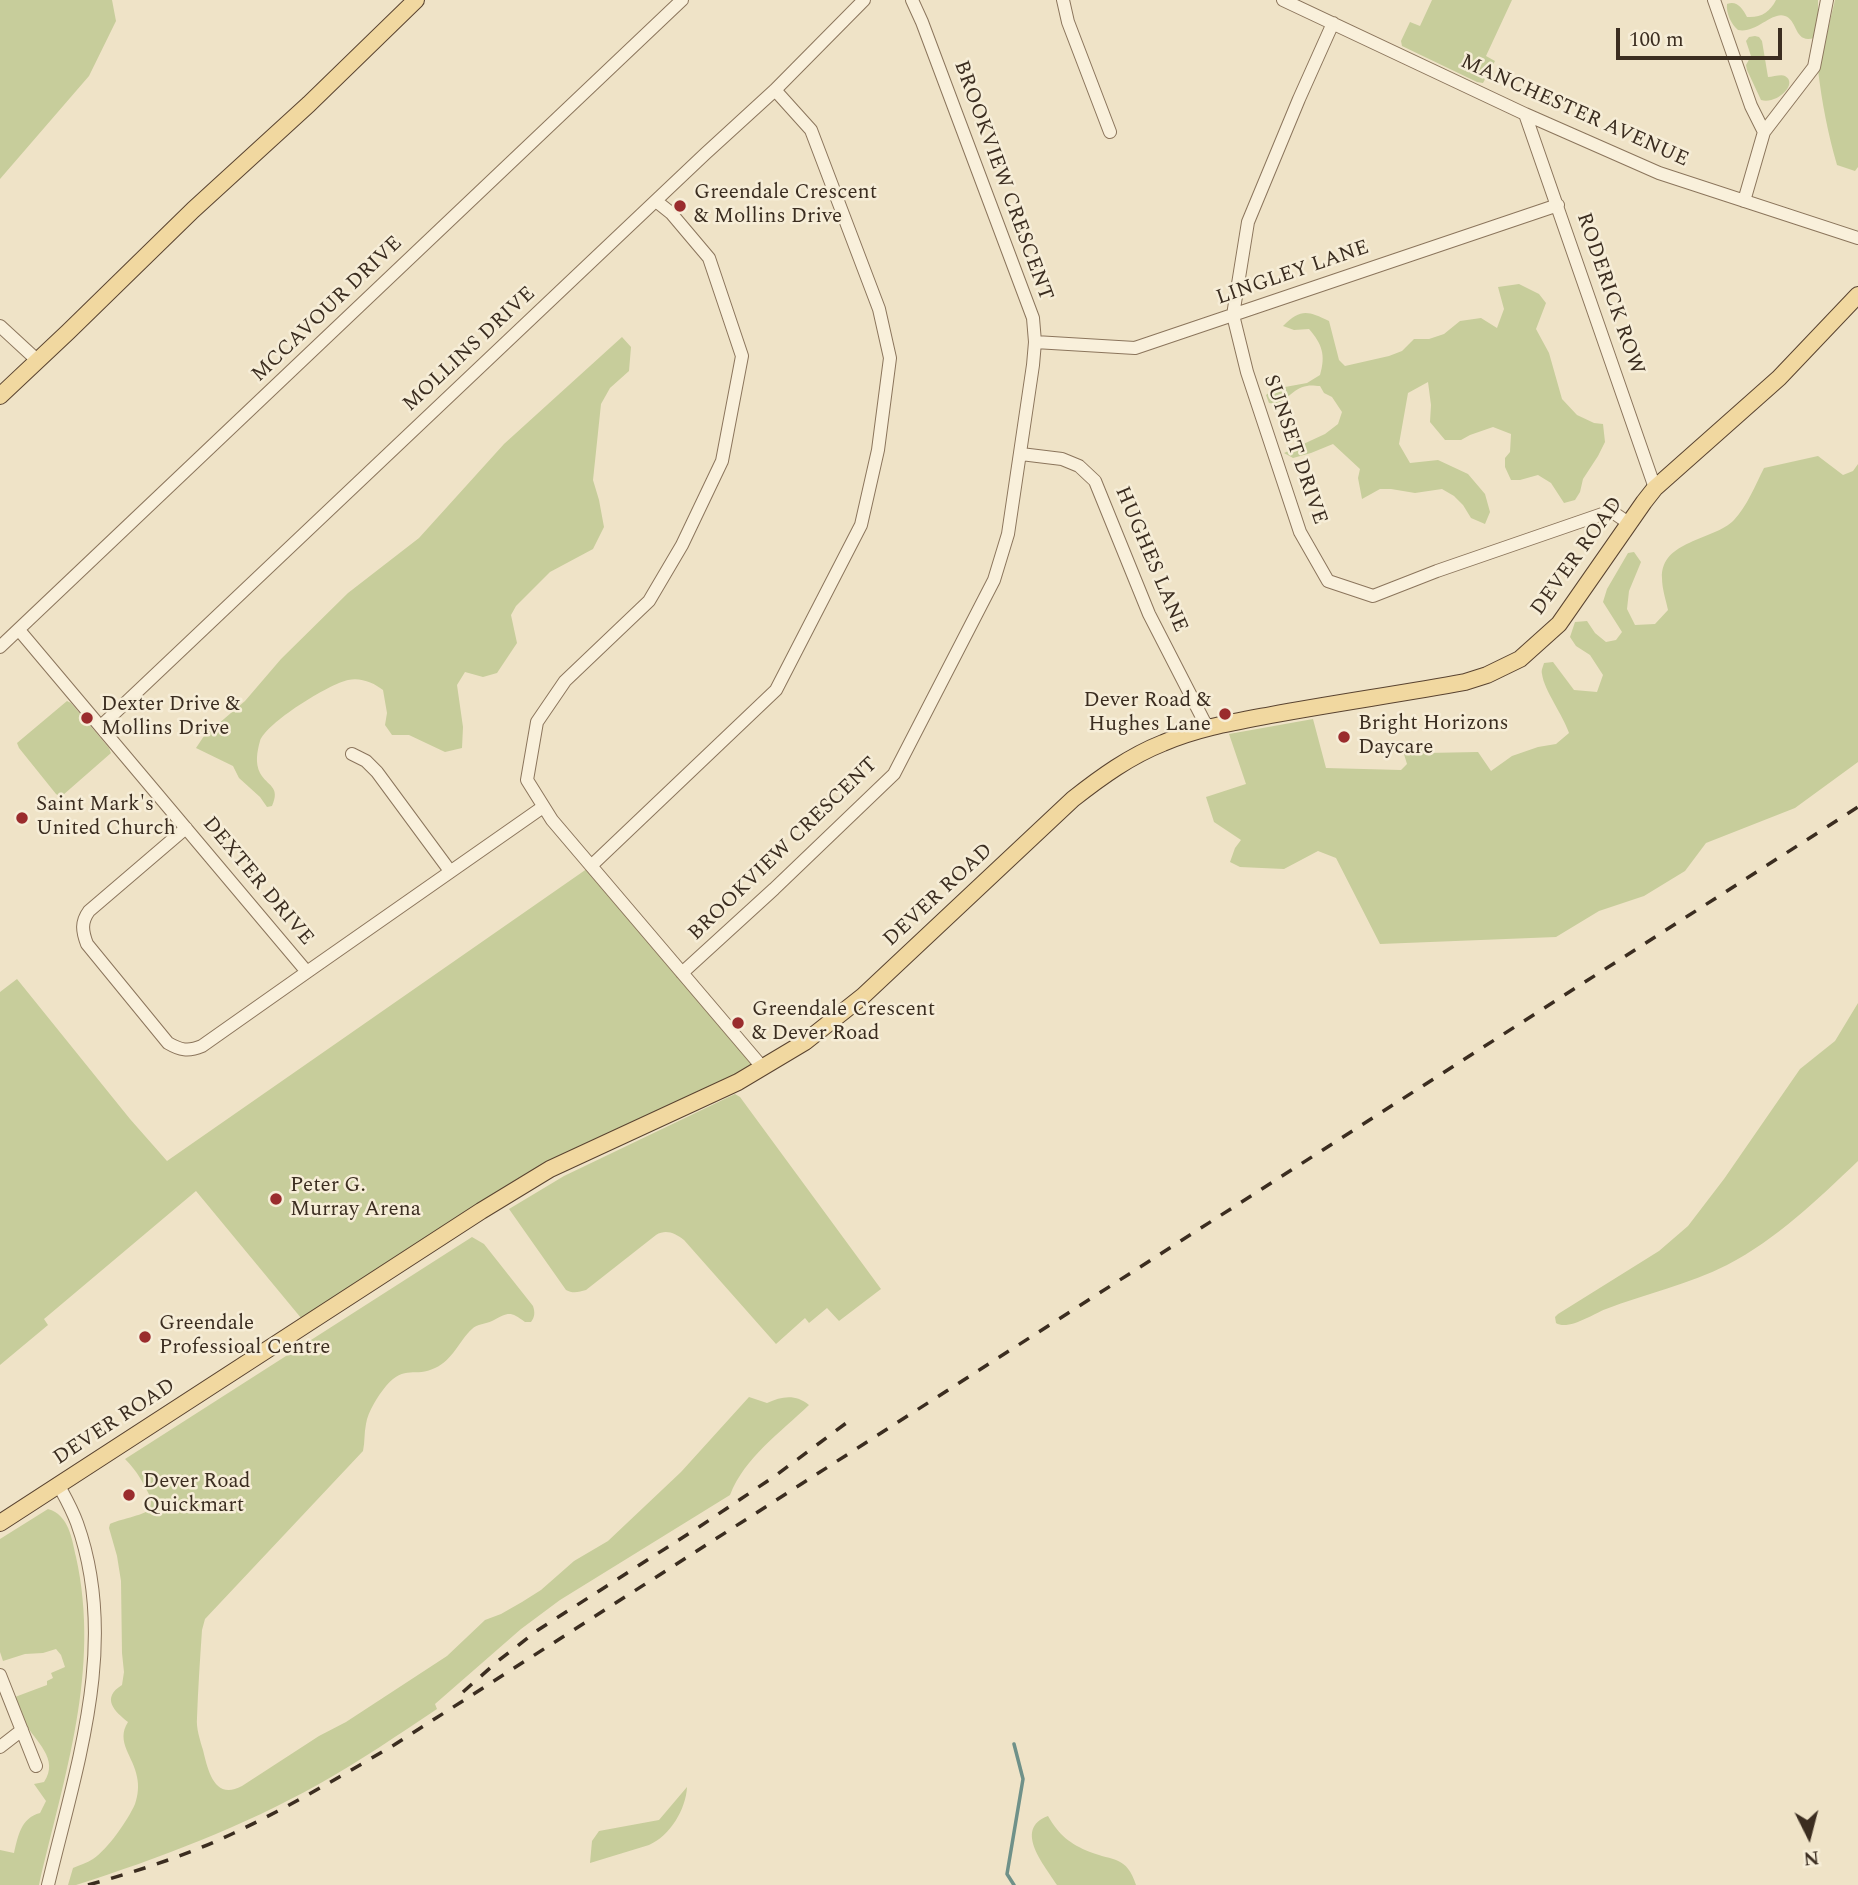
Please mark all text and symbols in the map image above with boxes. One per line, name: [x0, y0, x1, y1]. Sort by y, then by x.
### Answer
scale bar: [1620, 14, 1786, 58]
text: 100 m: [1629, 24, 1684, 56]
street label: MANCHESTER AVENUE: [1456, 50, 1692, 174]
street label: BROOKVIEW CRESCENT: [947, 58, 1057, 304]
place label: Greendale Crescent & Mollins Drive: [694, 181, 877, 231]
marker: Greendale Crescent & Mollins Drive: [672, 198, 688, 214]
street label: RODERICK ROW: [1569, 210, 1649, 378]
street label: MCCAVOUR DRIVE: [247, 232, 409, 388]
street label: LINGLEY LANE: [1213, 236, 1373, 312]
street label: MOLLINS DRIVE: [398, 282, 542, 418]
street label: SUNSET DRIVE: [1257, 372, 1331, 528]
street label: HUGHES LANE: [1108, 483, 1192, 637]
street label: DEVER ROAD: [1527, 493, 1629, 621]
place label: Dever Road & Hughes Lane: [1084, 689, 1211, 739]
place label: Dexter Drive & Mollins Drive: [101, 693, 240, 743]
marker: Dever Road & Hughes Lane: [1217, 706, 1233, 722]
marker: Dexter Drive & Mollins Drive: [79, 710, 95, 726]
place label: Bright Horizons Daycare: [1358, 712, 1509, 762]
marker: Bright Horizons Daycare: [1336, 729, 1352, 745]
street label: BROOKVIEW CRESCENT: [684, 753, 884, 947]
place label: Saint Mark's United Church: [36, 793, 176, 843]
marker: Saint Mark's United Church: [14, 810, 30, 826]
street label: DEXTER DRIVE: [196, 813, 318, 951]
street label: DEVER ROAD: [879, 839, 999, 953]
place label: Greendale Crescent & Dever Road: [752, 998, 935, 1048]
marker: Greendale Crescent & Dever Road: [730, 1015, 746, 1031]
place label: Peter G. Murray Arena: [290, 1174, 421, 1224]
marker: Peter G. Murray Arena: [268, 1191, 284, 1207]
place label: Greendale Professioal Centre: [159, 1312, 331, 1362]
marker: Greendale Professioal Centre: [137, 1329, 153, 1345]
street label: DEVER ROAD: [49, 1374, 181, 1472]
place label: Dever Road Quickmart: [143, 1470, 251, 1520]
marker: Dever Road Quickmart: [121, 1487, 137, 1503]
north arrow: [1774, 1801, 1844, 1871]
text: N: [1802, 1842, 1820, 1873]

